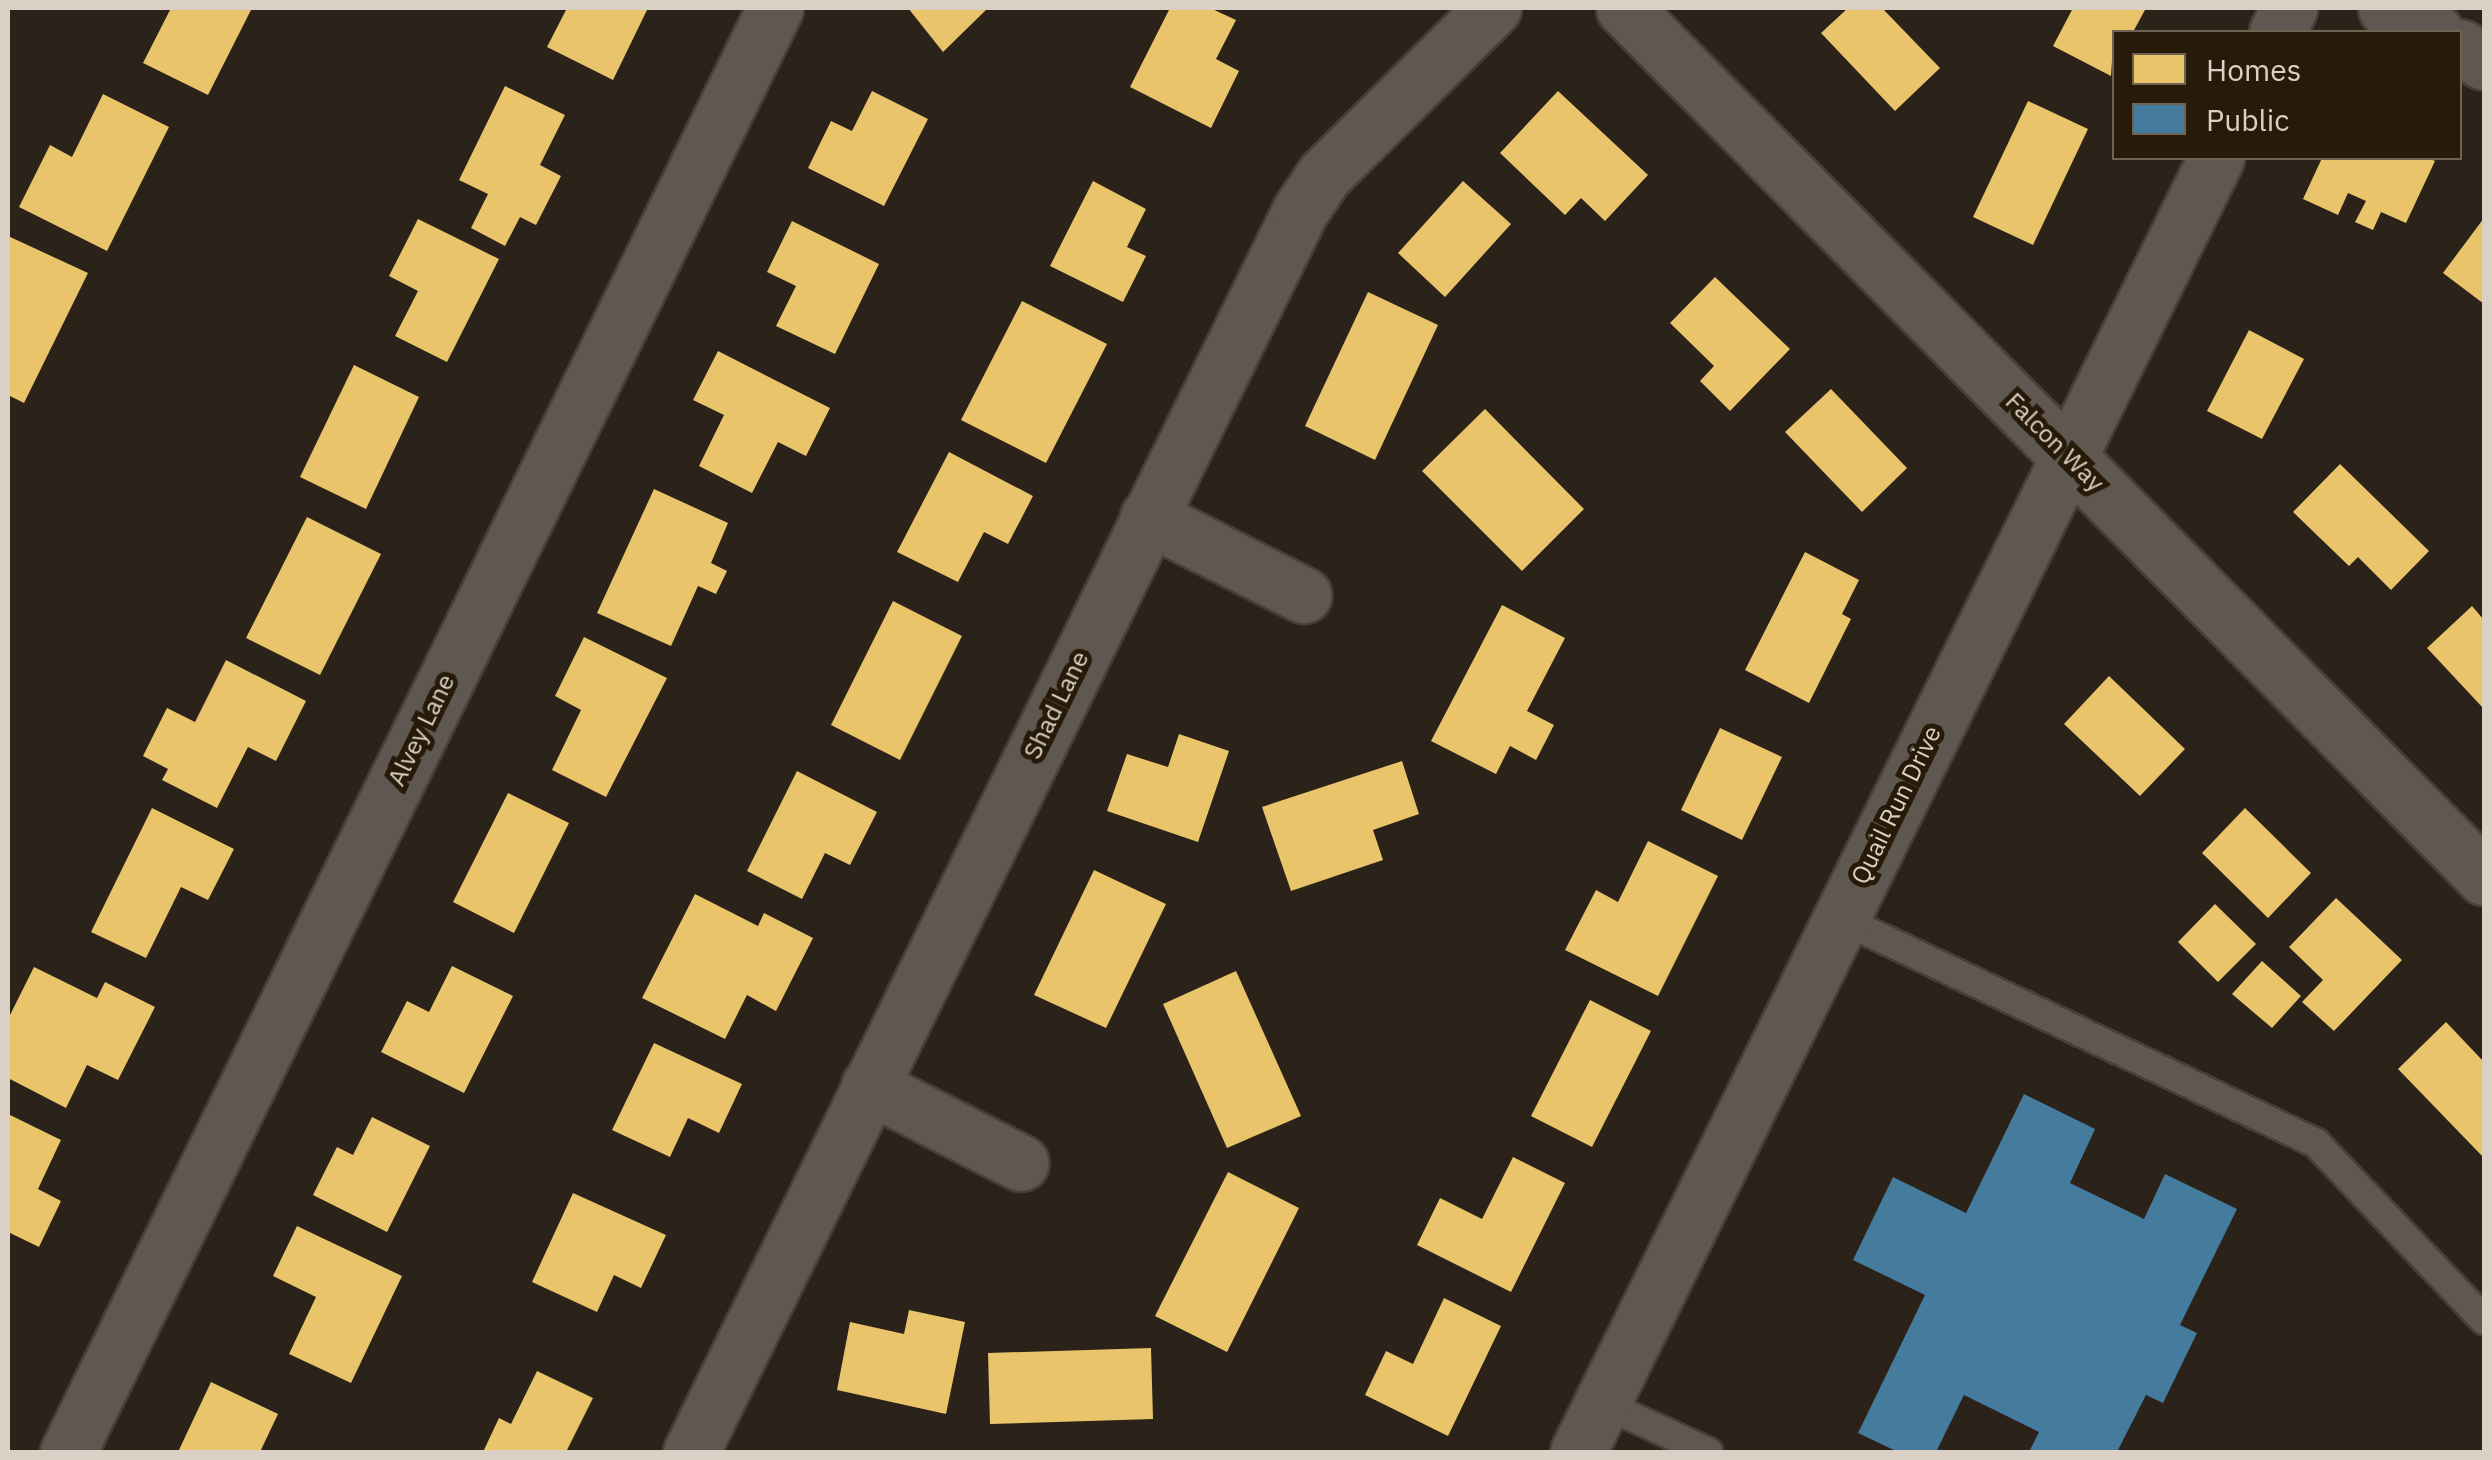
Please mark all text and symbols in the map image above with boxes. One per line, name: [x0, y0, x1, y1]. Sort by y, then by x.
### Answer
legend: [2112, 30, 2462, 160]
text: Homes: [2206, 50, 2301, 89]
text: Public: [2206, 100, 2289, 139]
street label: Falcon Way: [1999, 386, 2111, 498]
street label: Shad Lane: [1017, 646, 1095, 764]
street label: Alvey Lane: [381, 669, 461, 791]
street label: Quail Run Drive: [1845, 721, 1947, 889]

